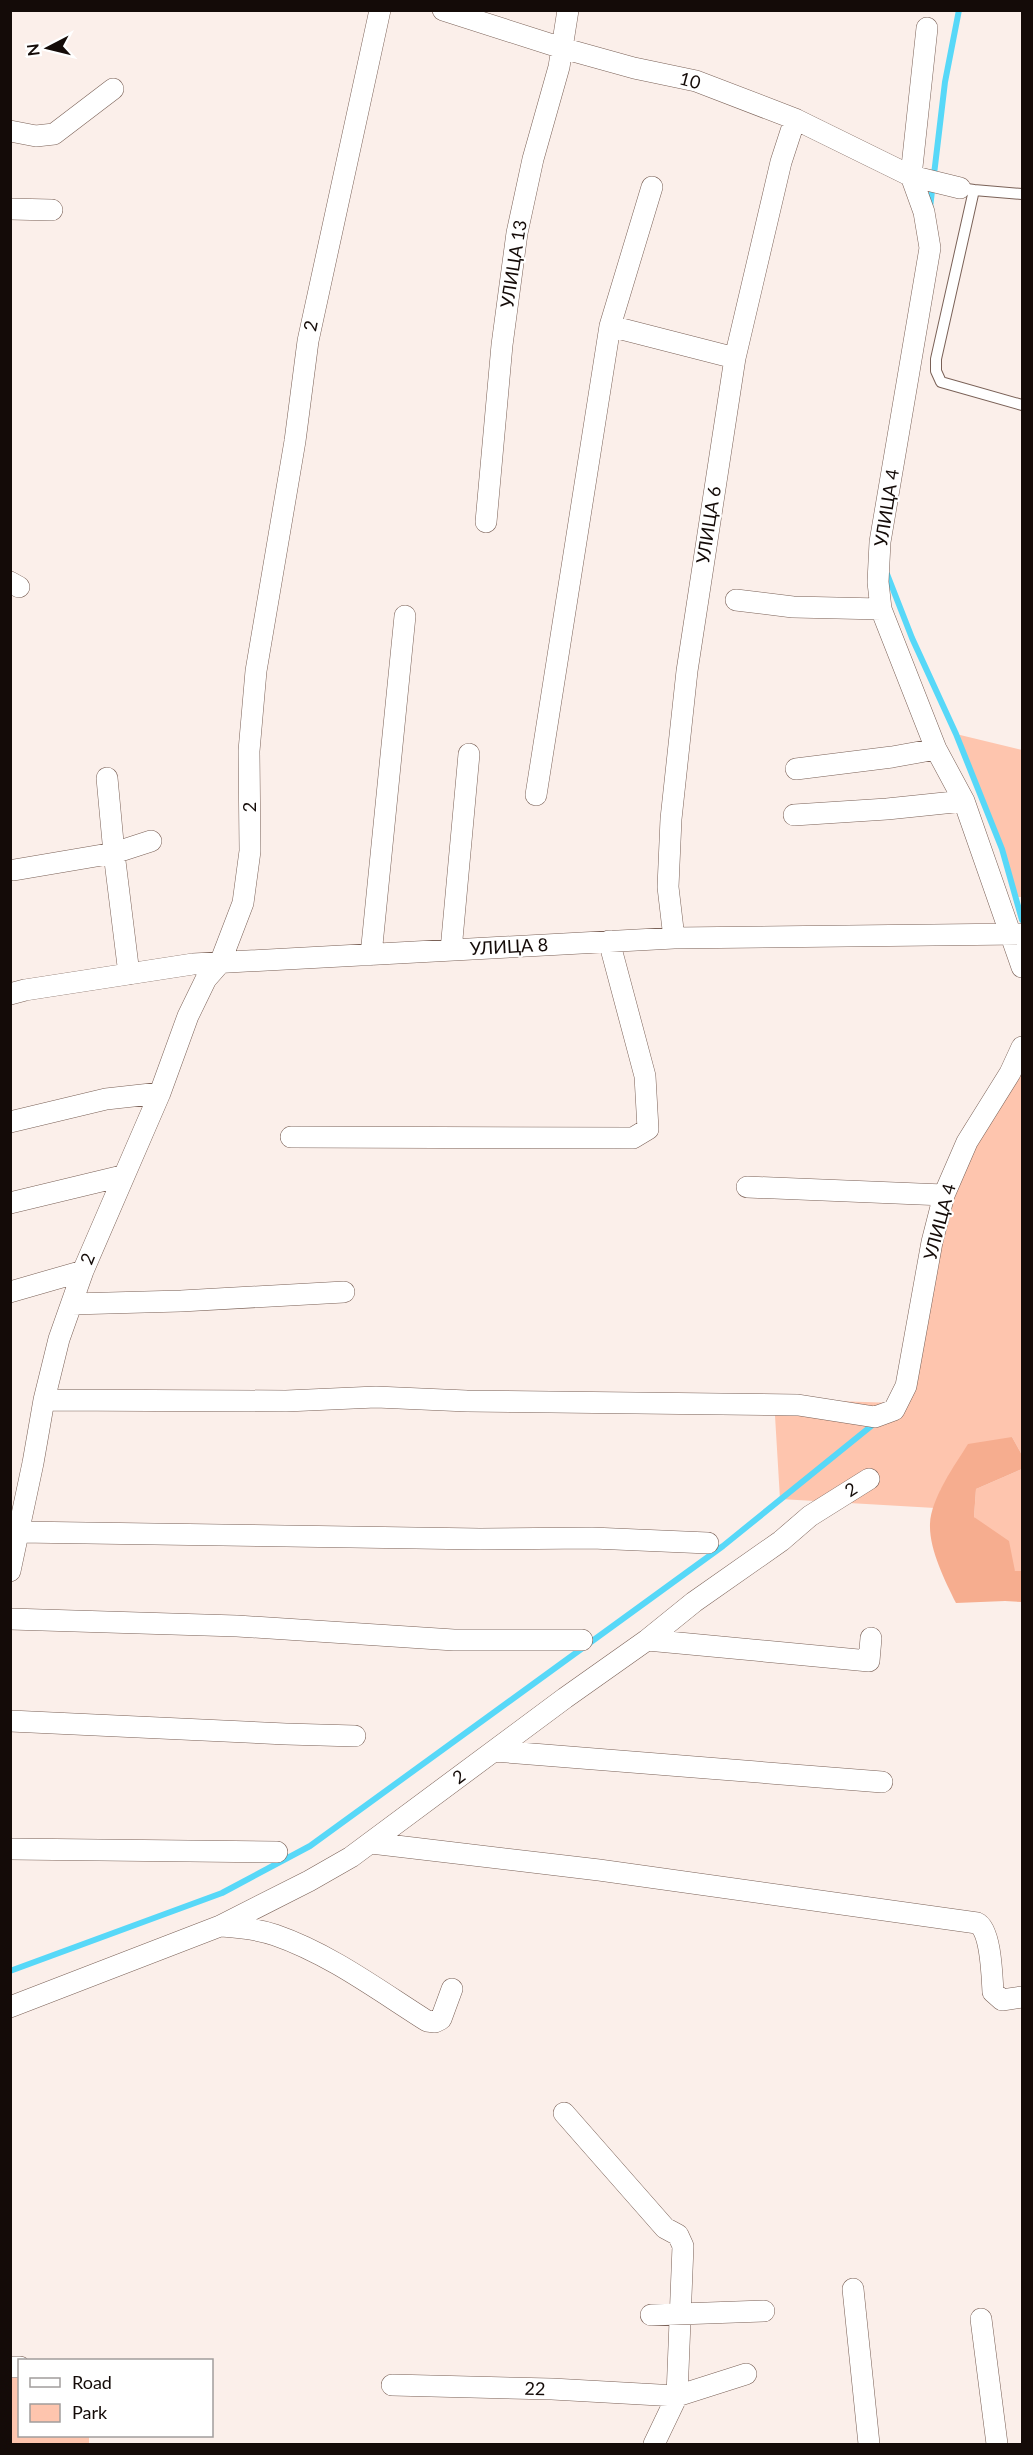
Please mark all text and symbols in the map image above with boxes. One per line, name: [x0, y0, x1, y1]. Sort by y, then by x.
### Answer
north arrow: [18, 18, 78, 78]
text: N: [22, 43, 43, 57]
street label: 10: [677, 67, 703, 93]
street label: УЛИЦА 13: [495, 218, 531, 309]
street label: 2: [298, 318, 322, 333]
street label: УЛИЦА 4: [869, 467, 903, 548]
street label: УЛИЦА 6: [691, 484, 725, 565]
street label: 2: [238, 802, 260, 812]
street label: УЛИЦА 8: [469, 933, 549, 959]
street label: УЛИЦА 4: [918, 1181, 960, 1262]
street label: 2: [75, 1250, 99, 1268]
street label: 2: [840, 1477, 861, 1501]
street label: 2: [448, 1764, 469, 1788]
legend: [18, 2359, 213, 2437]
text: Road: [72, 2371, 112, 2393]
street label: 22: [524, 2377, 546, 2399]
text: Park: [72, 2401, 108, 2423]

